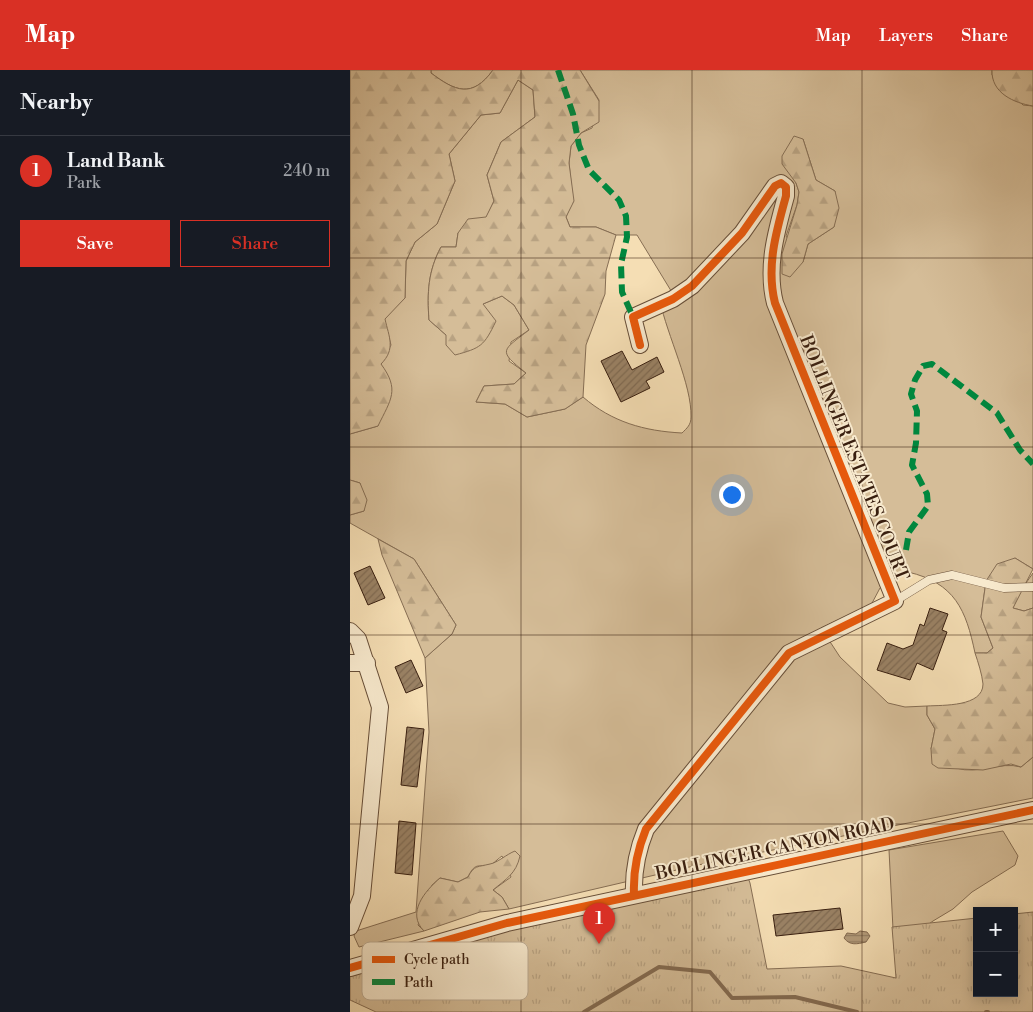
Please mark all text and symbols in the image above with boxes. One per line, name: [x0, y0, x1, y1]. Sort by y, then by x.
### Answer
text: Map: [25, 20, 75, 50]
text: Map: [816, 24, 851, 47]
text: Layers: [879, 24, 933, 47]
text: Share: [961, 24, 1008, 47]
text: Nearby: [20, 90, 93, 116]
text: Land Bank: [67, 149, 165, 173]
text: 1: [32, 161, 40, 181]
text: 240 m: [283, 161, 330, 181]
text: Park: [67, 173, 100, 193]
button: Save: [20, 220, 170, 267]
button: Share: [180, 220, 330, 267]
street label: BOLLINGER ESTATES COURT: [794, 331, 914, 585]
your location: [719, 482, 745, 508]
street label: BOLLINGER CANYON ROAD: [652, 812, 897, 886]
pin: 1: [583, 903, 615, 944]
map controls: [973, 907, 1018, 997]
button: +: [973, 907, 1018, 952]
legend: [362, 942, 528, 1000]
text: Cycle path: [404, 951, 470, 969]
button: −: [973, 952, 1018, 997]
text: Path: [404, 974, 434, 992]

